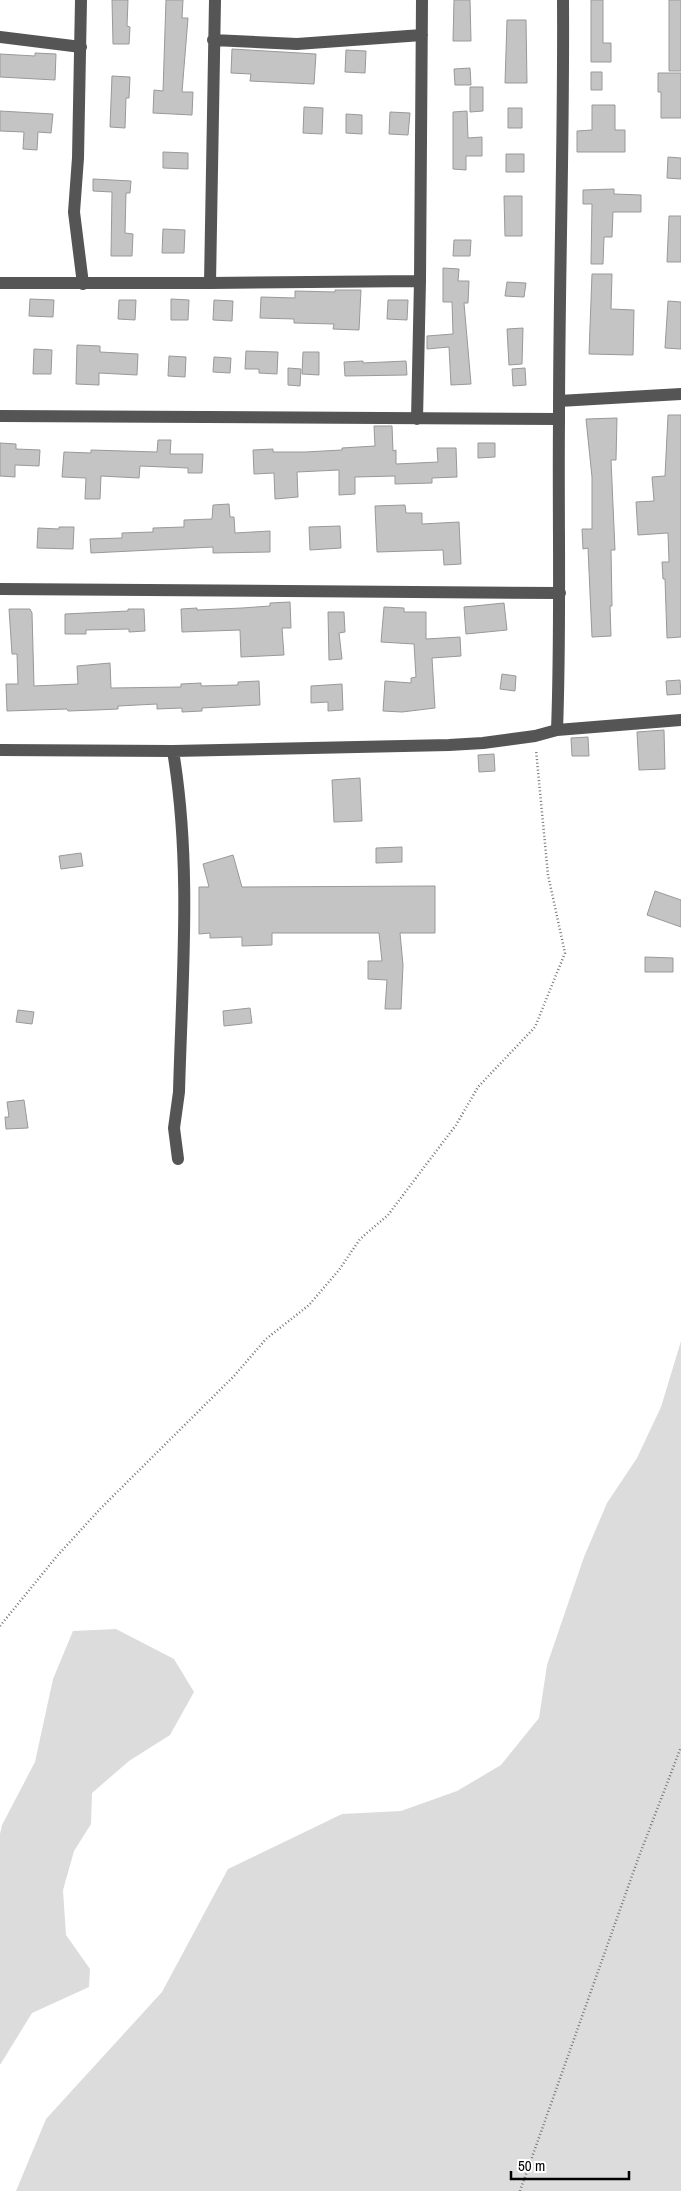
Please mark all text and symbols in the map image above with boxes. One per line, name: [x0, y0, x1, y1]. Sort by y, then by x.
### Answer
scale bar: [511, 2148, 628, 2180]
text: 50 m: [518, 2155, 545, 2176]

